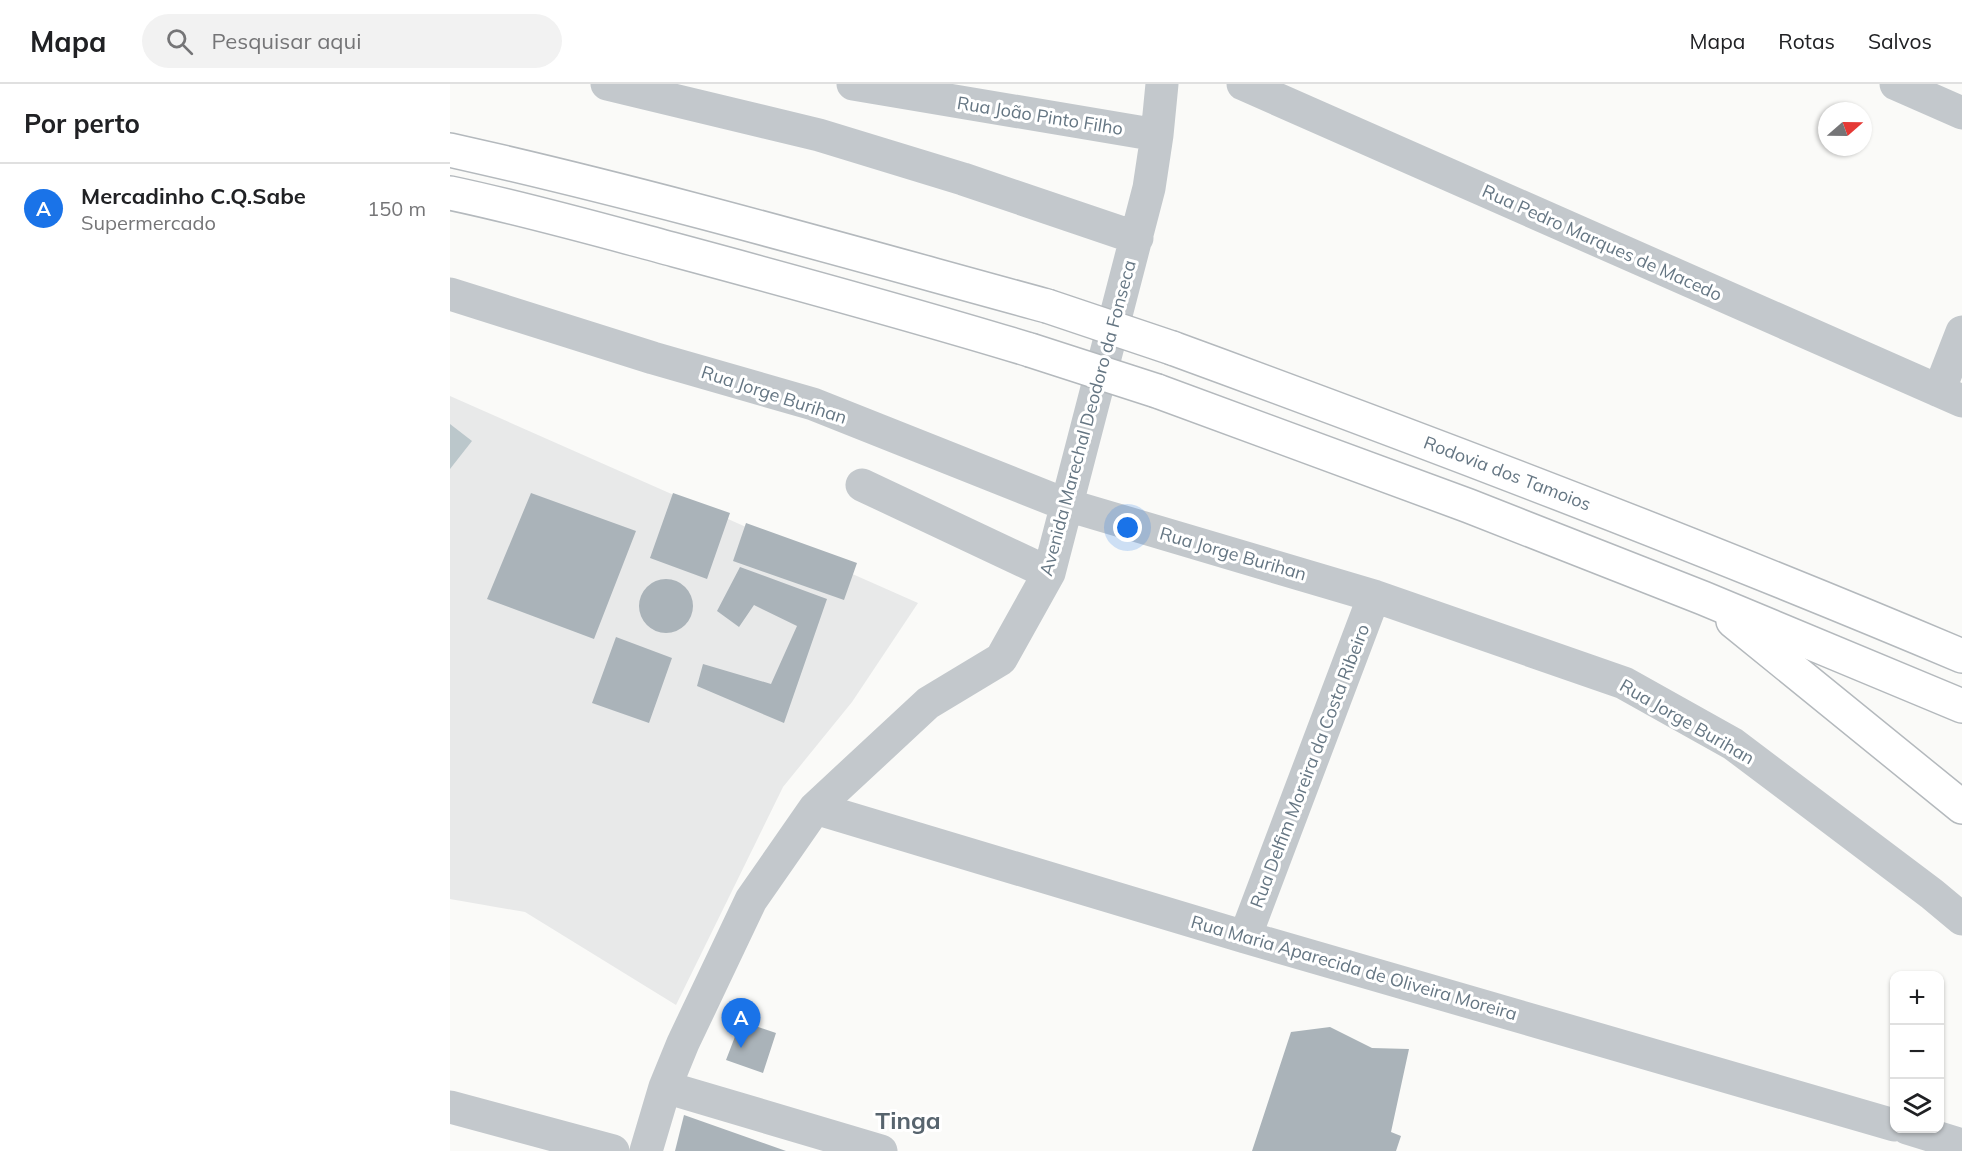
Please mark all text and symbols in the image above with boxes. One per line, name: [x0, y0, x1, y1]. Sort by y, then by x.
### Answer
search box: [142, 14, 562, 68]
text: Mapa: [30, 24, 106, 59]
icon: search: [163, 25, 196, 58]
text: Pesquisar aqui: [211, 27, 361, 55]
text: Mapa: [1690, 28, 1745, 54]
text: Rotas: [1778, 28, 1835, 54]
text: Salvos: [1868, 28, 1932, 54]
street label: Rua João Pinto Filho: [956, 91, 1125, 140]
north arrow: [1818, 102, 1872, 156]
text: Por perto: [24, 107, 140, 140]
street label: Rua Pedro Marques de Macedo: [1479, 179, 1726, 306]
text: Mercadinho C.Q.Sabe: [81, 182, 306, 210]
text: A: [36, 196, 51, 221]
text: 150 m: [367, 196, 426, 221]
text: Supermercado: [81, 210, 216, 235]
street label: Avenida Marechal Deodoro da Fonseca: [1034, 257, 1141, 578]
street label: Rua Jorge Burihan: [698, 360, 850, 429]
street label: Rodovia dos Tamoios: [1420, 431, 1595, 516]
your location: [1113, 513, 1142, 542]
street label: Rua Jorge Burihan: [1157, 522, 1309, 585]
street label: Rua Delfim Moreira da Costa Ribeiro: [1245, 621, 1374, 911]
street label: Rua Jorge Burihan: [1616, 674, 1759, 769]
street label: Rua Maria Aparecida de Oliveira Moreira: [1188, 910, 1520, 1025]
map controls: [1890, 971, 1944, 1133]
button: +: [1890, 971, 1944, 1025]
pin: A: [722, 998, 760, 1048]
button: −: [1890, 1025, 1944, 1079]
button: layers: [1890, 1079, 1944, 1133]
district label: Tinga: [875, 1105, 941, 1135]

